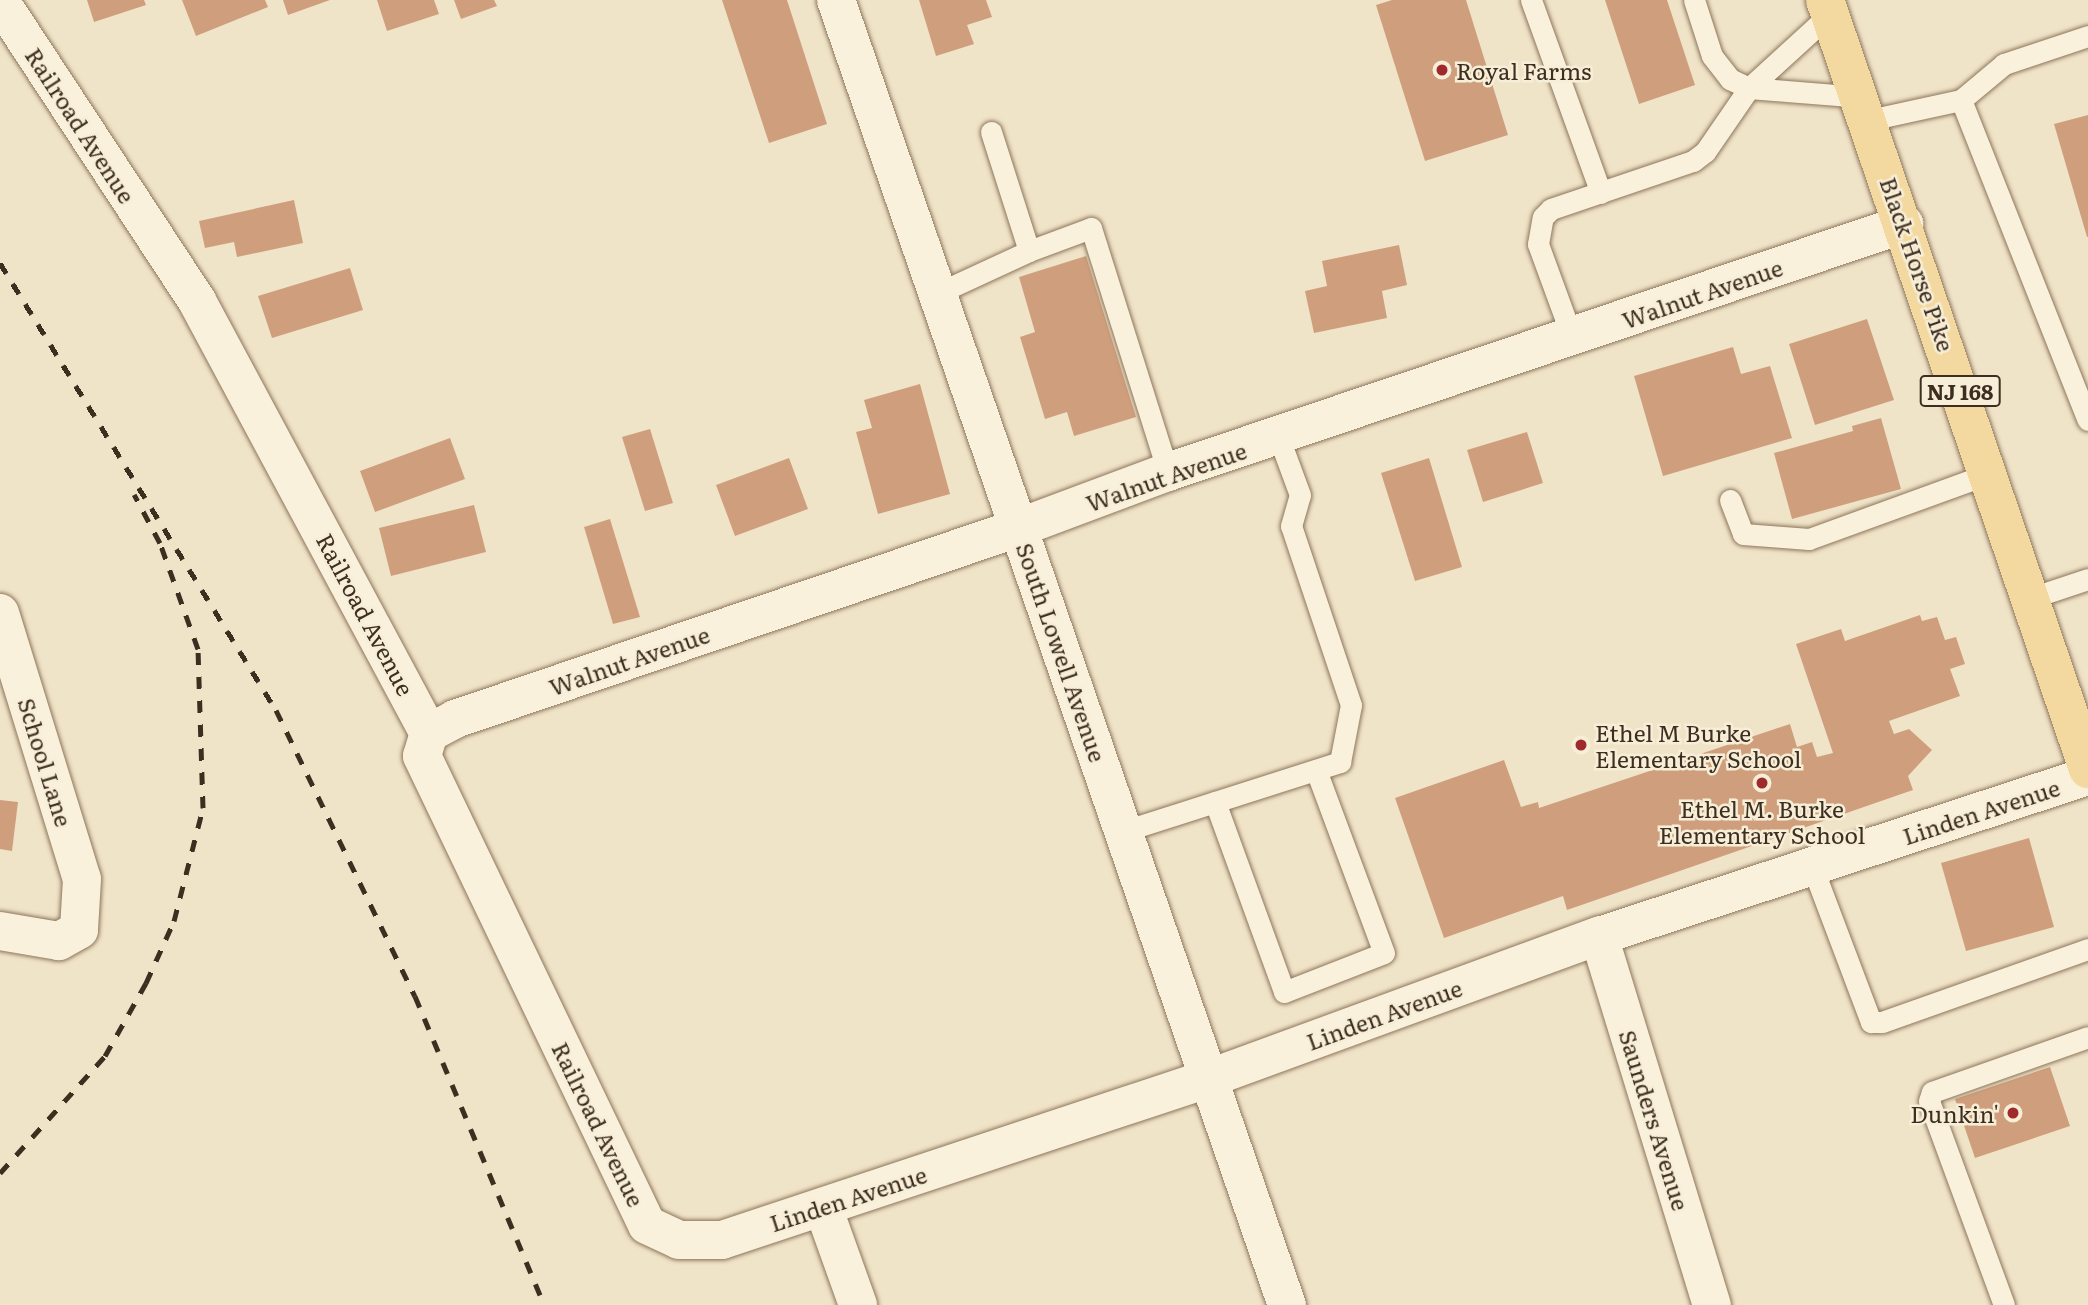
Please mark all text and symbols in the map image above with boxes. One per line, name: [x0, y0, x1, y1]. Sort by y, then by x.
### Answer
street label: Railroad Avenue: [20, 42, 142, 208]
place label: Royal Farms: [1456, 56, 1591, 84]
marker: Royal Farms: [1434, 62, 1450, 78]
street label: Black Horse Pike: [1875, 173, 1961, 355]
street label: Walnut Avenue: [1618, 253, 1786, 333]
road number: NJ 168: [1918, 374, 2002, 408]
street label: Walnut Avenue: [1082, 436, 1250, 516]
street label: Railroad Avenue: [312, 528, 420, 700]
street label: South Lowell Avenue: [1012, 539, 1112, 765]
street label: Walnut Avenue: [545, 620, 713, 700]
street label: School Lane: [13, 694, 79, 830]
place label: Ethel M Burke Elementary School: [1595, 718, 1802, 772]
marker: Ethel M Burke Elementary School: [1573, 737, 1589, 753]
street label: Linden Avenue: [1899, 773, 2063, 849]
marker: Ethel M. Burke Elementary School: [1754, 775, 1770, 791]
place label: Ethel M. Burke Elementary School: [1659, 794, 1865, 848]
street label: Linden Avenue: [1302, 973, 1466, 1055]
street label: Saunders Avenue: [1614, 1026, 1696, 1214]
street label: Railroad Avenue: [547, 1037, 651, 1211]
place label: Dunkin': [1910, 1099, 1999, 1127]
marker: Dunkin': [2005, 1105, 2021, 1121]
street label: Linden Avenue: [766, 1160, 930, 1236]

